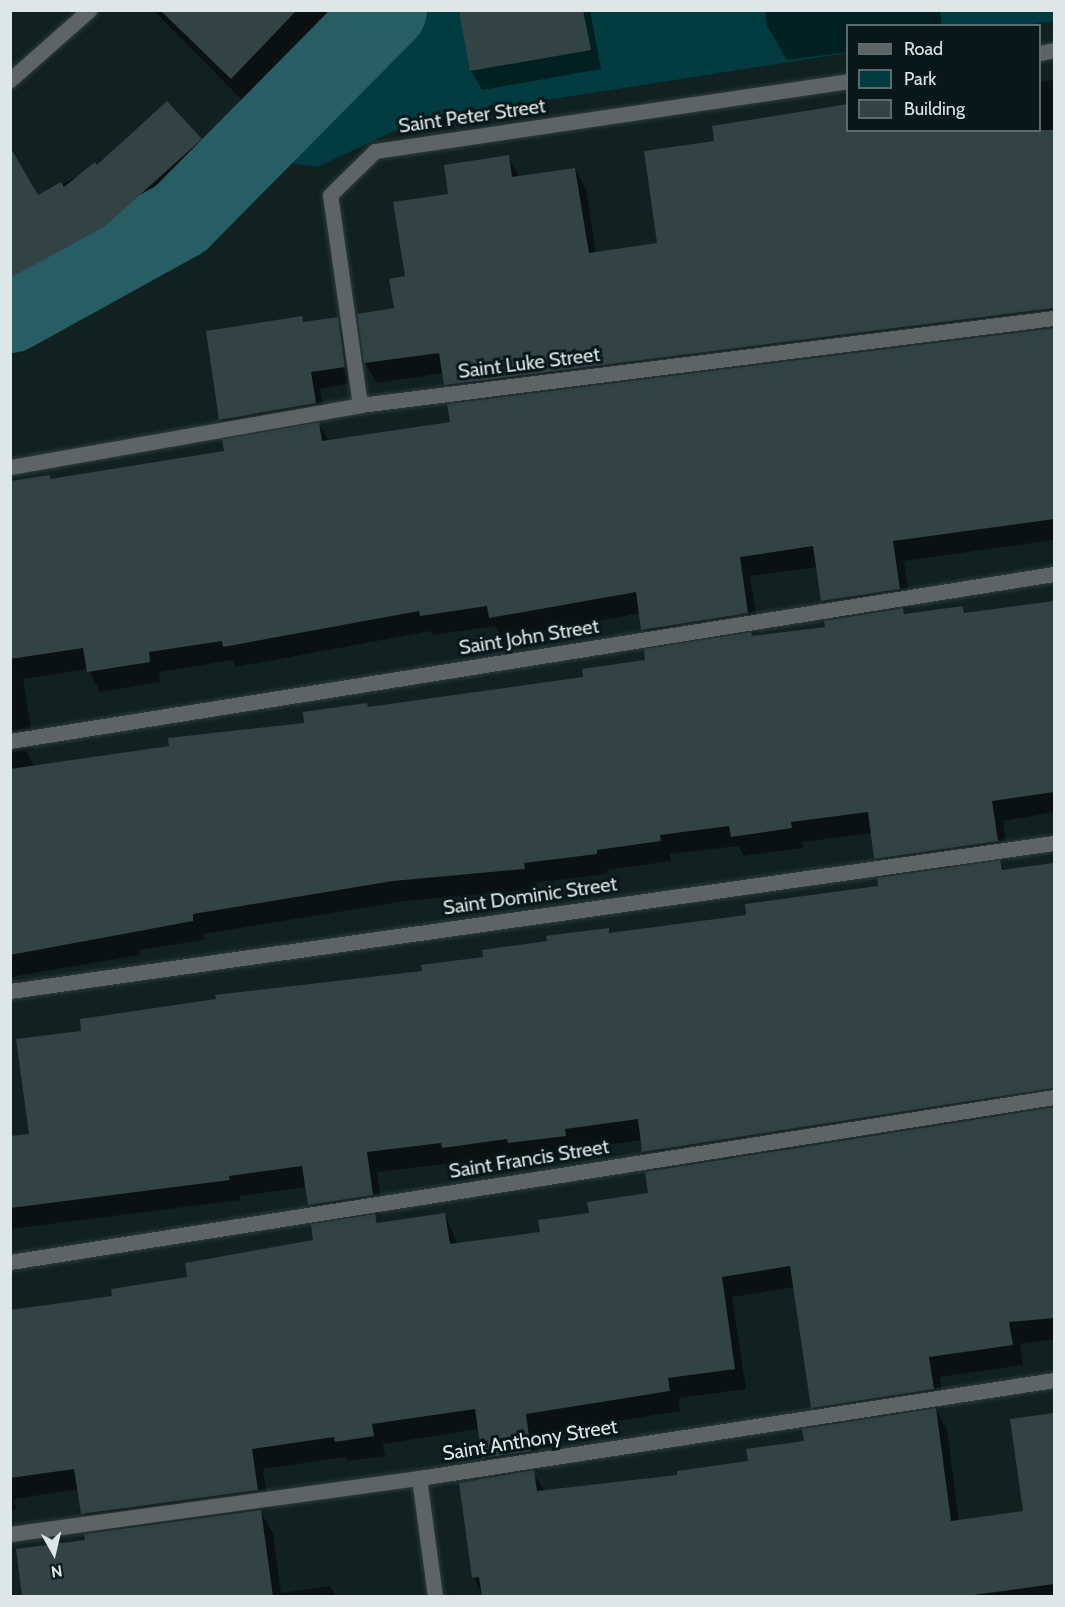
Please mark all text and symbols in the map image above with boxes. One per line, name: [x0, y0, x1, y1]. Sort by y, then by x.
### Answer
legend: [846, 24, 1041, 132]
text: Road: [904, 38, 943, 60]
text: Park: [904, 68, 936, 90]
street label: Saint Peter Street: [397, 94, 547, 138]
text: Building: [904, 98, 965, 120]
street label: Saint Luke Street: [457, 342, 601, 384]
street label: Saint John Street: [457, 614, 601, 660]
street label: Saint Dominic Street: [441, 872, 619, 920]
street label: Saint Francis Street: [447, 1134, 611, 1184]
street label: Saint Anthony Street: [441, 1414, 619, 1466]
north arrow: [24, 1523, 84, 1583]
text: N: [50, 1561, 63, 1582]

